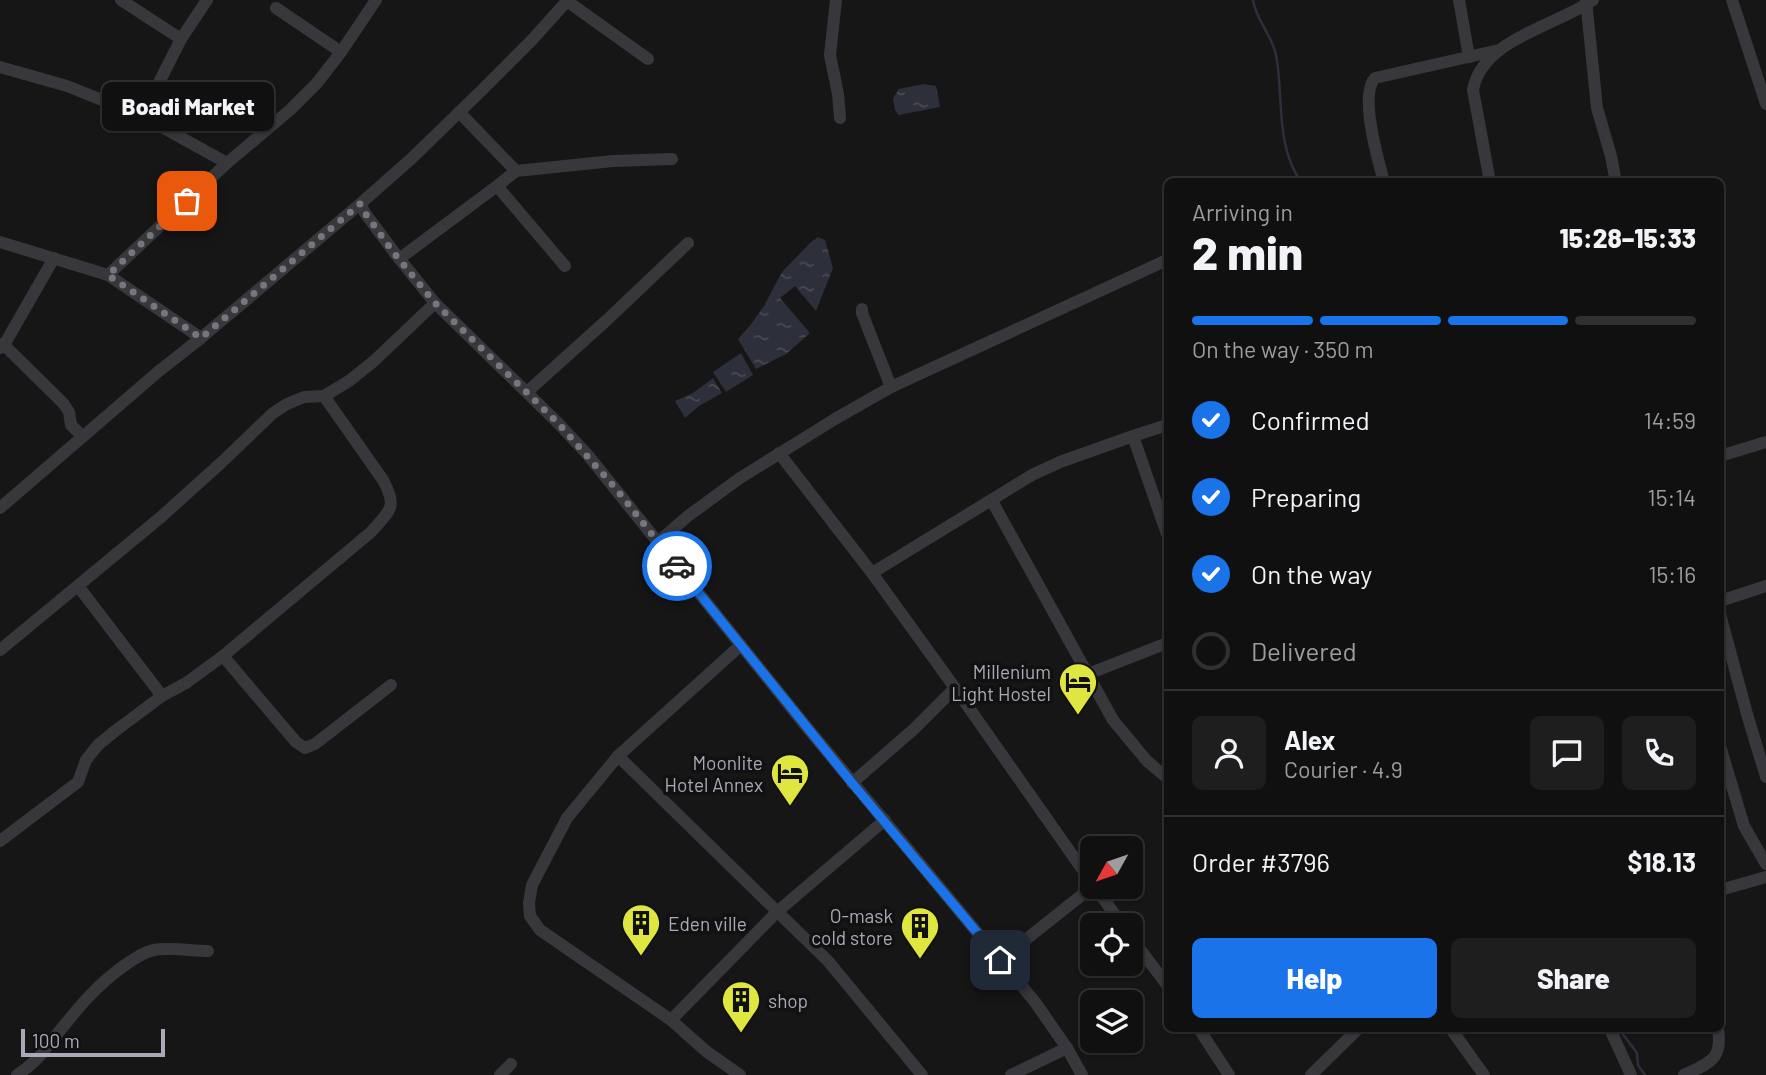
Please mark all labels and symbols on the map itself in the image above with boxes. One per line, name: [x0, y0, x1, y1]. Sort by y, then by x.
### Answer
callout: Boadi Market: [101, 82, 273, 131]
pin: [157, 171, 217, 231]
courier: [642, 531, 712, 601]
place label: Millenium Light Hostel: [951, 660, 1051, 705]
hotel icon: Millenium Light Hostel: [1057, 661, 1099, 716]
place label: Moonlite Hotel Annex: [665, 751, 763, 796]
hotel icon: Moonlite Hotel Annex: [769, 752, 811, 807]
north arrow: [1080, 836, 1143, 900]
building icon: Eden ville: [620, 902, 662, 957]
place label: O-mask cold store: [811, 904, 893, 949]
building icon: O-mask cold store: [899, 905, 941, 960]
place label: Eden ville: [668, 912, 747, 935]
pin: [970, 930, 1030, 990]
building icon: shop: [720, 979, 762, 1034]
place label: shop: [768, 989, 808, 1012]
scale bar: [21, 1026, 164, 1058]

